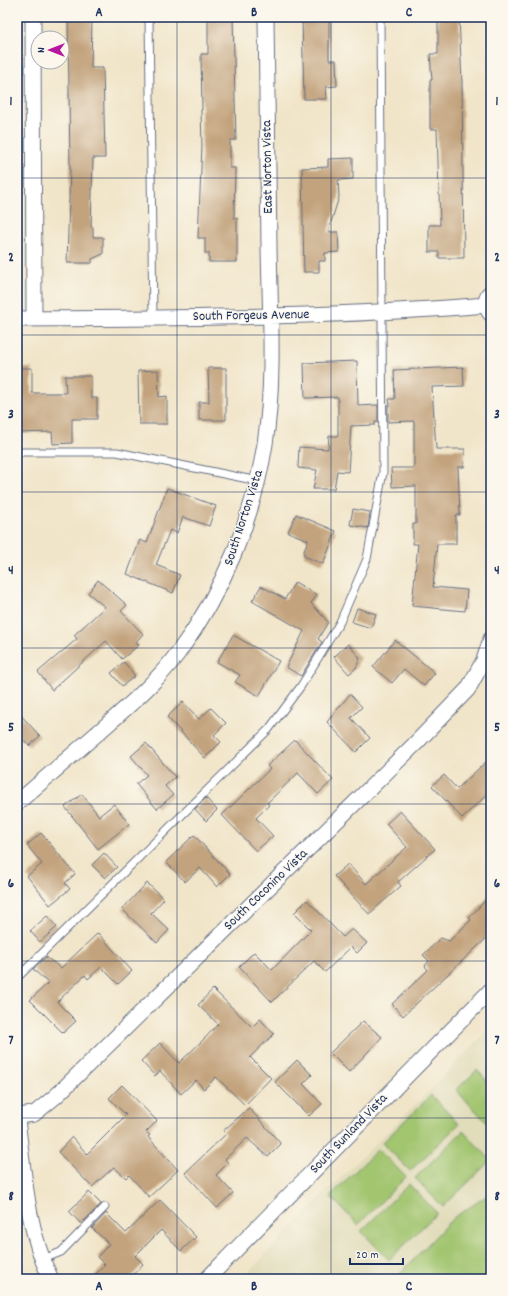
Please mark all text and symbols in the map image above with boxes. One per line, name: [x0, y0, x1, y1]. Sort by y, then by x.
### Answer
text: A: [95, 4, 103, 23]
text: B: [251, 4, 257, 23]
text: C: [406, 4, 413, 23]
north arrow: [30, 30, 70, 70]
text: N: [34, 47, 50, 53]
text: 1: [10, 93, 13, 112]
text: 1: [496, 93, 499, 112]
street label: East Norton Vista: [257, 120, 279, 214]
text: 2: [8, 249, 14, 268]
text: 2: [494, 249, 500, 268]
street label: South Forgeus Avenue: [193, 305, 309, 327]
text: 3: [8, 406, 14, 425]
text: 3: [494, 406, 500, 425]
street label: South Norton Vista: [219, 467, 269, 568]
text: 4: [8, 562, 14, 581]
text: 4: [494, 562, 500, 581]
text: 5: [8, 719, 14, 738]
text: 5: [494, 719, 500, 738]
street label: South Coconino Vista: [219, 844, 313, 935]
text: 6: [8, 875, 15, 894]
text: 6: [494, 875, 501, 894]
text: 7: [9, 1032, 14, 1051]
text: 7: [495, 1032, 500, 1051]
street label: South Sunland Vista: [305, 1089, 393, 1179]
text: 8: [8, 1188, 14, 1207]
text: 8: [494, 1188, 500, 1207]
scale bar: [350, 1240, 403, 1266]
text: 20 m: [356, 1247, 379, 1264]
text: A: [95, 1278, 103, 1296]
text: B: [251, 1278, 257, 1296]
text: C: [406, 1278, 413, 1296]

